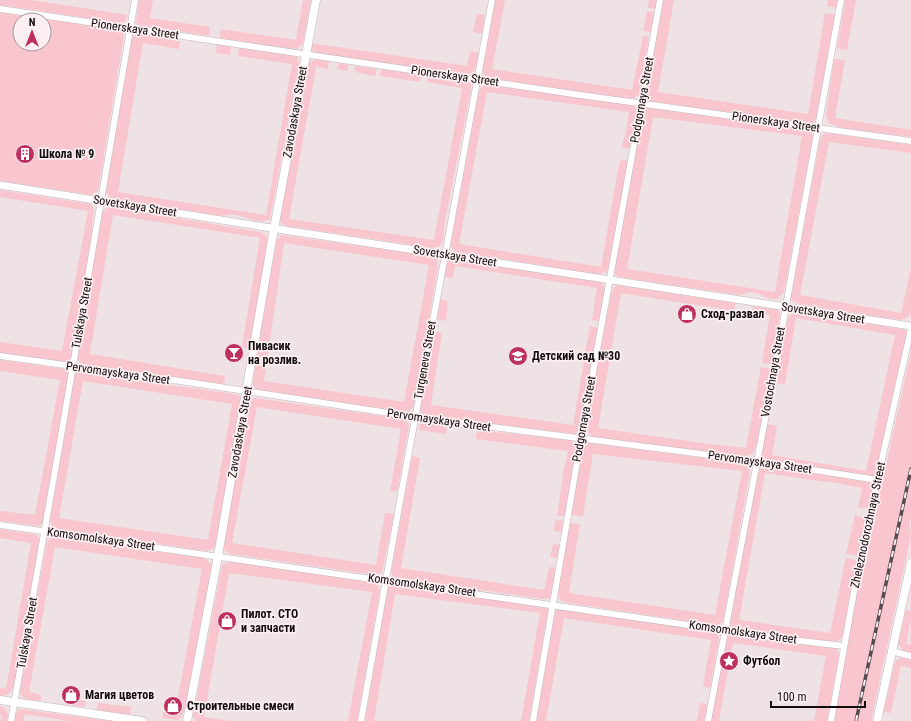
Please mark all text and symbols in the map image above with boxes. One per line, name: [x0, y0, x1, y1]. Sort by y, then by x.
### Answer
north arrow: [12, 12, 52, 52]
text: N: [29, 16, 36, 29]
street label: Pionerskaya Street: [90, 16, 180, 42]
street label: Podgornaya Street: [628, 55, 657, 144]
street label: Pionerskaya Street: [410, 63, 500, 89]
street label: Zavodaskaya Street: [280, 65, 310, 159]
street label: Pionerskaya Street: [731, 109, 821, 135]
building icon: Школа № 9: [14, 143, 36, 165]
place label: Школа № 9: [39, 147, 94, 161]
street label: Sovetskaya Street: [92, 192, 178, 220]
street label: Sovetskaya Street: [412, 242, 498, 270]
street label: Tulskaya Street: [69, 276, 95, 350]
street label: Sovetskaya Street: [780, 299, 866, 327]
shop icon: Сход-развал: [676, 303, 698, 325]
place label: Сход-развал: [701, 307, 764, 321]
street label: Turgeneva Street: [411, 319, 439, 400]
street label: Vostochnaya Street: [758, 325, 788, 418]
place label: Пивасик на розлив.: [248, 339, 301, 367]
bar icon: Пивасик на розлив.: [223, 342, 245, 364]
school or university icon: Детский сад №30: [507, 345, 529, 367]
place label: Детский сад №30: [532, 349, 620, 363]
street label: Pervomayskaya Street: [65, 359, 171, 387]
street label: Podgornaya Street: [570, 374, 599, 463]
street label: Zavodaskaya Street: [225, 385, 255, 479]
street label: Pervomayskaya Street: [386, 406, 492, 434]
street label: Pervomayskaya Street: [707, 448, 813, 476]
street label: Zheleznodorozhnaya Street: [848, 460, 888, 589]
street label: Komsomolskaya Street: [46, 524, 156, 554]
street label: Komsomolskaya Street: [367, 570, 477, 600]
street label: Tulskaya Street: [14, 596, 40, 670]
place label: Пилот. СТО и запчасти: [241, 607, 298, 635]
shop icon: Пилот. СТО и запчасти: [216, 610, 238, 632]
street label: Komsomolskaya Street: [688, 617, 798, 647]
place icon: Футбол: [718, 650, 740, 672]
place label: Футбол: [743, 654, 780, 668]
scale bar: [771, 683, 865, 709]
shop icon: Магия цветов: [60, 684, 82, 706]
place label: Магия цветов: [85, 688, 154, 702]
text: 100 m: [777, 690, 807, 704]
shop icon: Строительные смеси: [162, 695, 184, 717]
place label: Строительные смеси: [187, 699, 294, 713]

